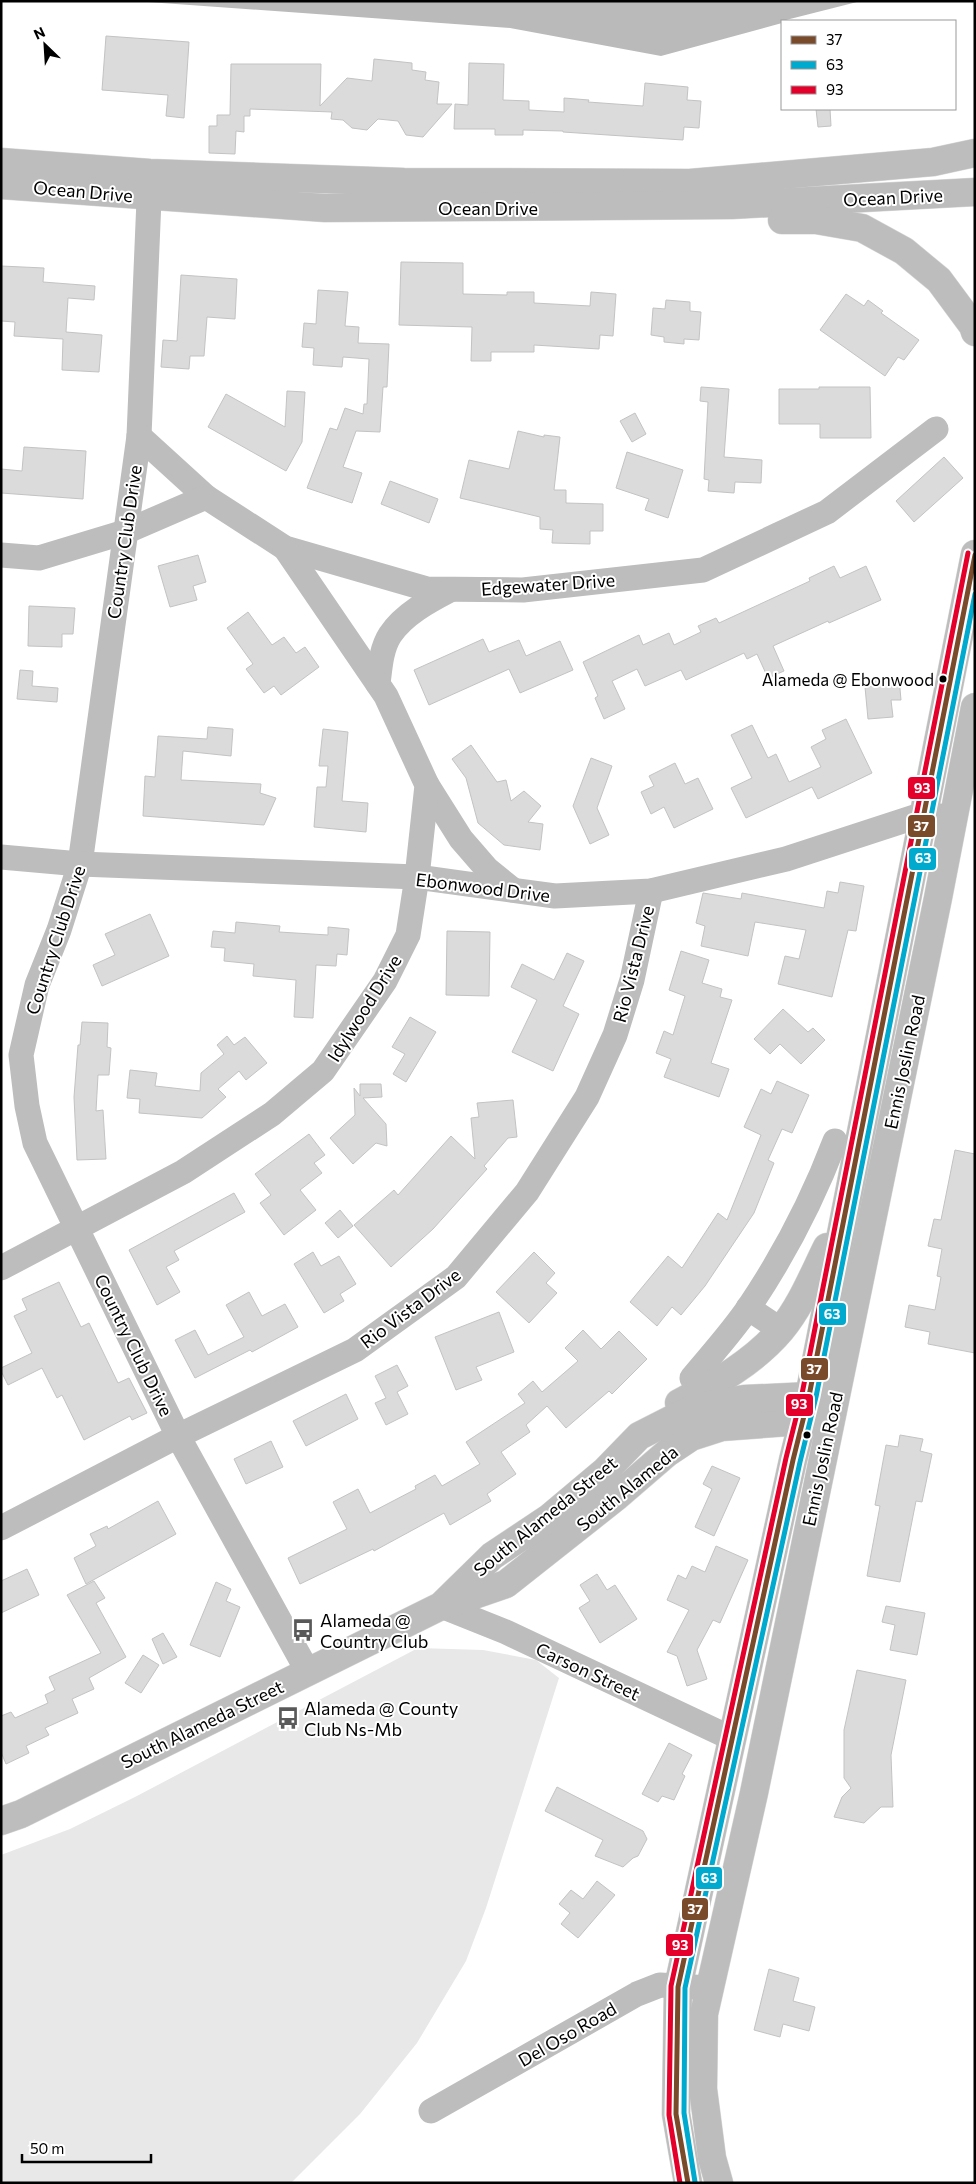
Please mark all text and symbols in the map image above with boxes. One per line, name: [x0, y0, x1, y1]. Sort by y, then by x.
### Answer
north arrow: [20, 20, 70, 70]
legend: [781, 20, 956, 110]
text: N: [31, 23, 48, 43]
text: 37: [826, 30, 842, 48]
text: 63: [826, 55, 844, 73]
text: 93: [826, 80, 844, 98]
street label: Ocean Drive: [32, 176, 134, 206]
street label: Ocean Drive: [843, 183, 943, 211]
street label: Ocean Drive: [438, 197, 538, 219]
street label: Country Club Drive: [102, 464, 146, 620]
street label: Edgewater Drive: [480, 568, 616, 600]
place label: Alameda @ Ebonwood: [762, 669, 934, 690]
marker: Alameda @ Ebonwood: [938, 674, 948, 684]
line badge: 93: [907, 776, 936, 800]
text: 93: [914, 779, 930, 796]
line badge: 37: [907, 814, 936, 838]
text: 37: [913, 817, 929, 834]
line badge: 63: [908, 847, 937, 871]
text: 63: [915, 849, 931, 866]
street label: Country Club Drive: [21, 863, 89, 1017]
street label: Ebonwood Drive: [415, 868, 551, 906]
street label: Rio Vista Drive: [608, 903, 658, 1025]
street label: Idylwood Drive: [322, 950, 406, 1066]
street label: Ennis Joslin Road: [879, 993, 929, 1131]
street label: Rio Vista Drive: [356, 1263, 464, 1353]
street label: Country Club Drive: [90, 1270, 178, 1420]
line badge: 63: [818, 1302, 847, 1326]
text: 63: [824, 1305, 840, 1322]
line badge: 37: [800, 1357, 829, 1381]
text: 37: [806, 1360, 822, 1377]
street label: Ennis Joslin Road: [797, 1390, 847, 1528]
line badge: 93: [785, 1393, 814, 1417]
text: 93: [791, 1395, 807, 1412]
unlabelled marker: [802, 1430, 812, 1440]
street label: South Alameda: [572, 1440, 682, 1536]
street label: South Alameda Street: [469, 1451, 621, 1581]
place label: Alameda @ Country Club: [320, 1609, 428, 1652]
bus stop icon: Alameda @ Country Club: [290, 1617, 316, 1643]
street label: Carson Street: [532, 1637, 644, 1705]
street label: South Alameda Street: [117, 1675, 287, 1773]
place label: Alameda @ County Club Ns-Mb: [304, 1697, 458, 1740]
bus stop icon: Alameda @ County Club Ns-Mb: [275, 1705, 301, 1731]
line badge: 63: [695, 1866, 723, 1890]
text: 63: [701, 1869, 717, 1886]
line badge: 37: [681, 1897, 709, 1921]
text: 37: [687, 1900, 703, 1917]
line badge: 93: [665, 1933, 694, 1957]
text: 93: [672, 1936, 688, 1953]
street label: Del Oso Road: [514, 1997, 620, 2071]
scale bar: [22, 2132, 151, 2164]
text: 50 m: [30, 2139, 64, 2157]

